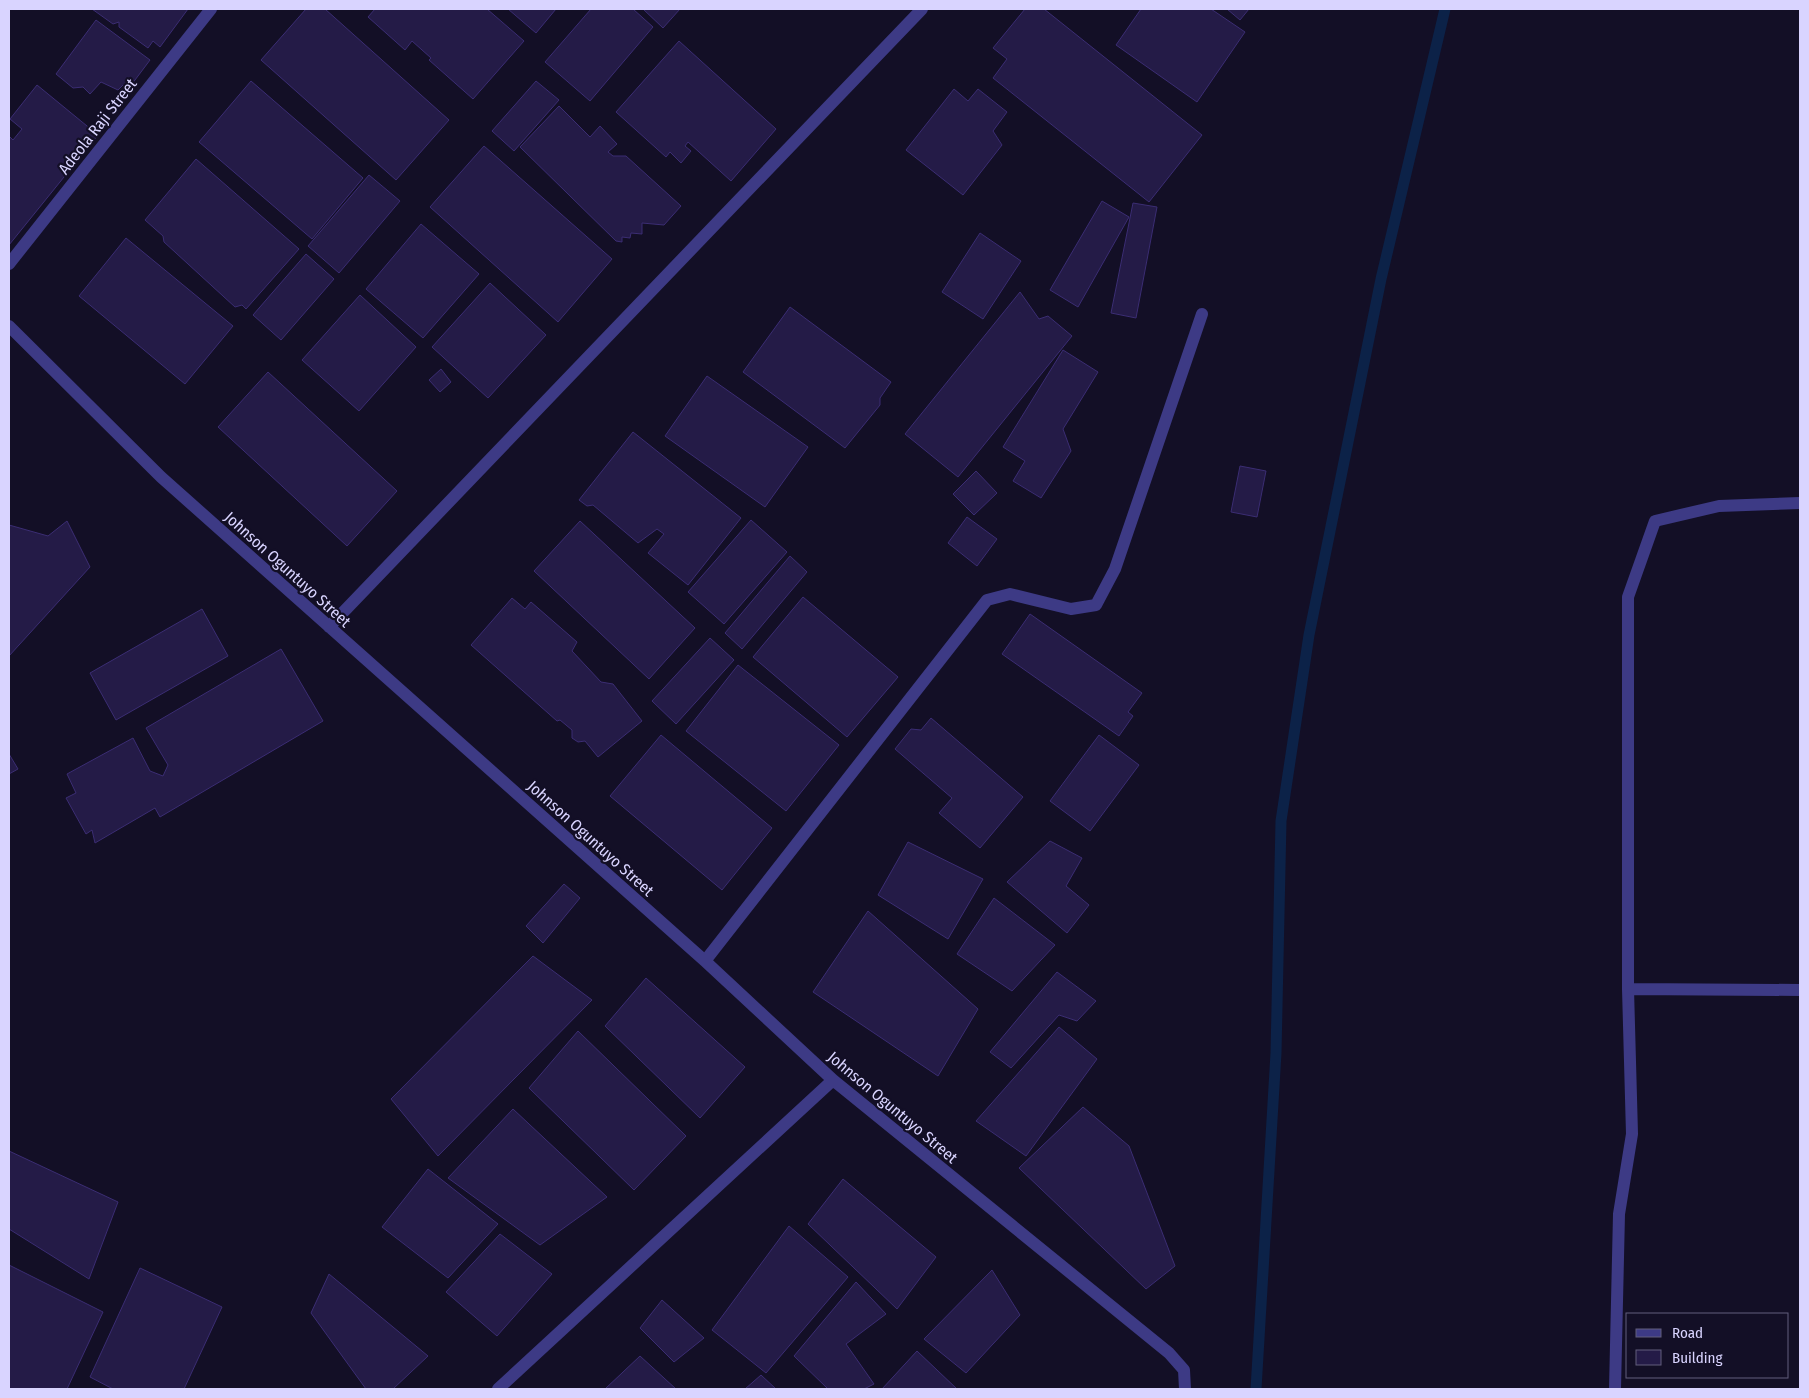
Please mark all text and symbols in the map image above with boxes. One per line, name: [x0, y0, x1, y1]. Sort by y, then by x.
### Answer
street label: Adeola Raji Street: [54, 74, 141, 178]
street label: Johnson Oguntuyo Street: [221, 508, 355, 632]
street label: Johnson Oguntuyo Street: [524, 777, 658, 901]
street label: Johnson Oguntuyo Street: [824, 1048, 962, 1168]
legend: [1626, 1313, 1789, 1378]
text: Road: [1672, 1324, 1703, 1342]
text: Building: [1672, 1349, 1723, 1367]

